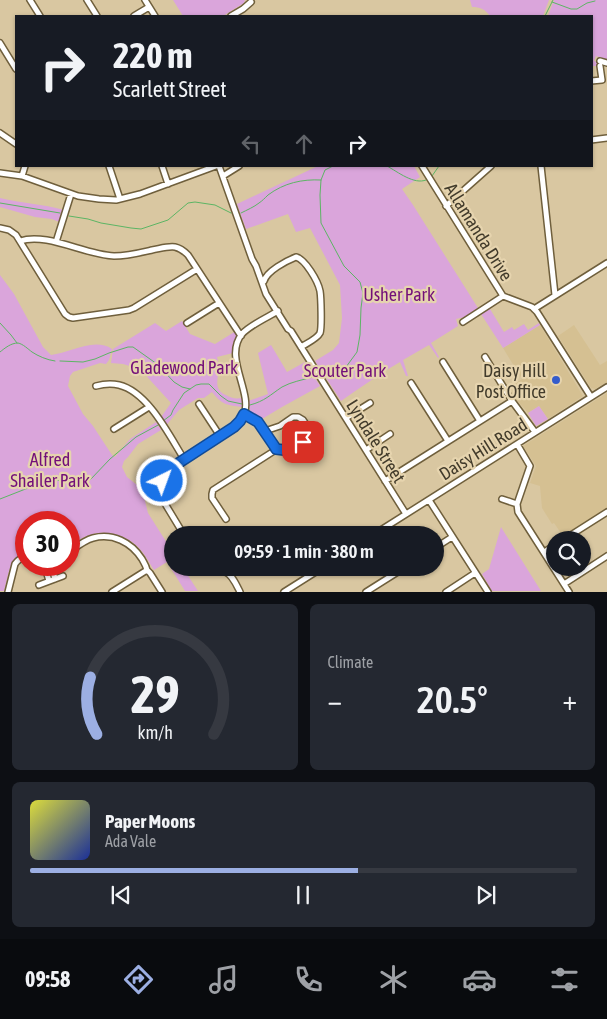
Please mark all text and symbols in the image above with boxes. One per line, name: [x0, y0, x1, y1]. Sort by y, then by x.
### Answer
icon: right: [30, 35, 95, 100]
text: 220 m: [113, 35, 192, 75]
text: Scarlett Street: [113, 76, 227, 102]
icon: left: [237, 130, 265, 158]
icon: ahead: [290, 130, 318, 158]
icon: right: [343, 130, 371, 158]
street label: Allamanda Drive: [441, 179, 517, 285]
park label: Usher Park: [363, 284, 435, 305]
park label: Gladewood Park: [130, 357, 238, 378]
park label: Scouter Park: [304, 360, 386, 381]
place label: Daisy Hill Post Office: [476, 360, 546, 402]
marker: Daisy Hill Post Office: [550, 374, 562, 386]
street label: Lyndale Street: [342, 395, 410, 487]
street label: Daisy Hill Road: [435, 414, 531, 484]
pin: [282, 421, 324, 463]
icon: arrive: [289, 428, 317, 456]
park label: Alfred Shailer Park: [10, 449, 90, 491]
position arrow: [135, 454, 187, 506]
speed limit sign: 30: [15, 511, 80, 576]
map controls: [546, 531, 591, 576]
button: search: [546, 531, 591, 576]
text: 09:59 · 1 min · 380 m: [234, 540, 374, 562]
text: Climate: [328, 653, 373, 671]
text: 29: [130, 664, 179, 724]
text: 20.5°: [417, 678, 488, 721]
text: −: [328, 684, 342, 716]
text: +: [562, 684, 577, 716]
text: km/h: [137, 722, 172, 743]
text: Paper Moons: [105, 810, 195, 832]
text: Ada Vale: [105, 832, 156, 850]
icon: previous: [107, 881, 135, 909]
icon: pause: [289, 881, 317, 909]
icon: next: [472, 881, 500, 909]
icon: directions: [121, 962, 156, 997]
icon: music: [206, 962, 241, 997]
icon: phone: [291, 962, 326, 997]
icon: climate: [376, 962, 411, 997]
icon: car: [462, 962, 497, 997]
icon: filters: [547, 962, 582, 997]
text: 09:58: [25, 966, 70, 992]

